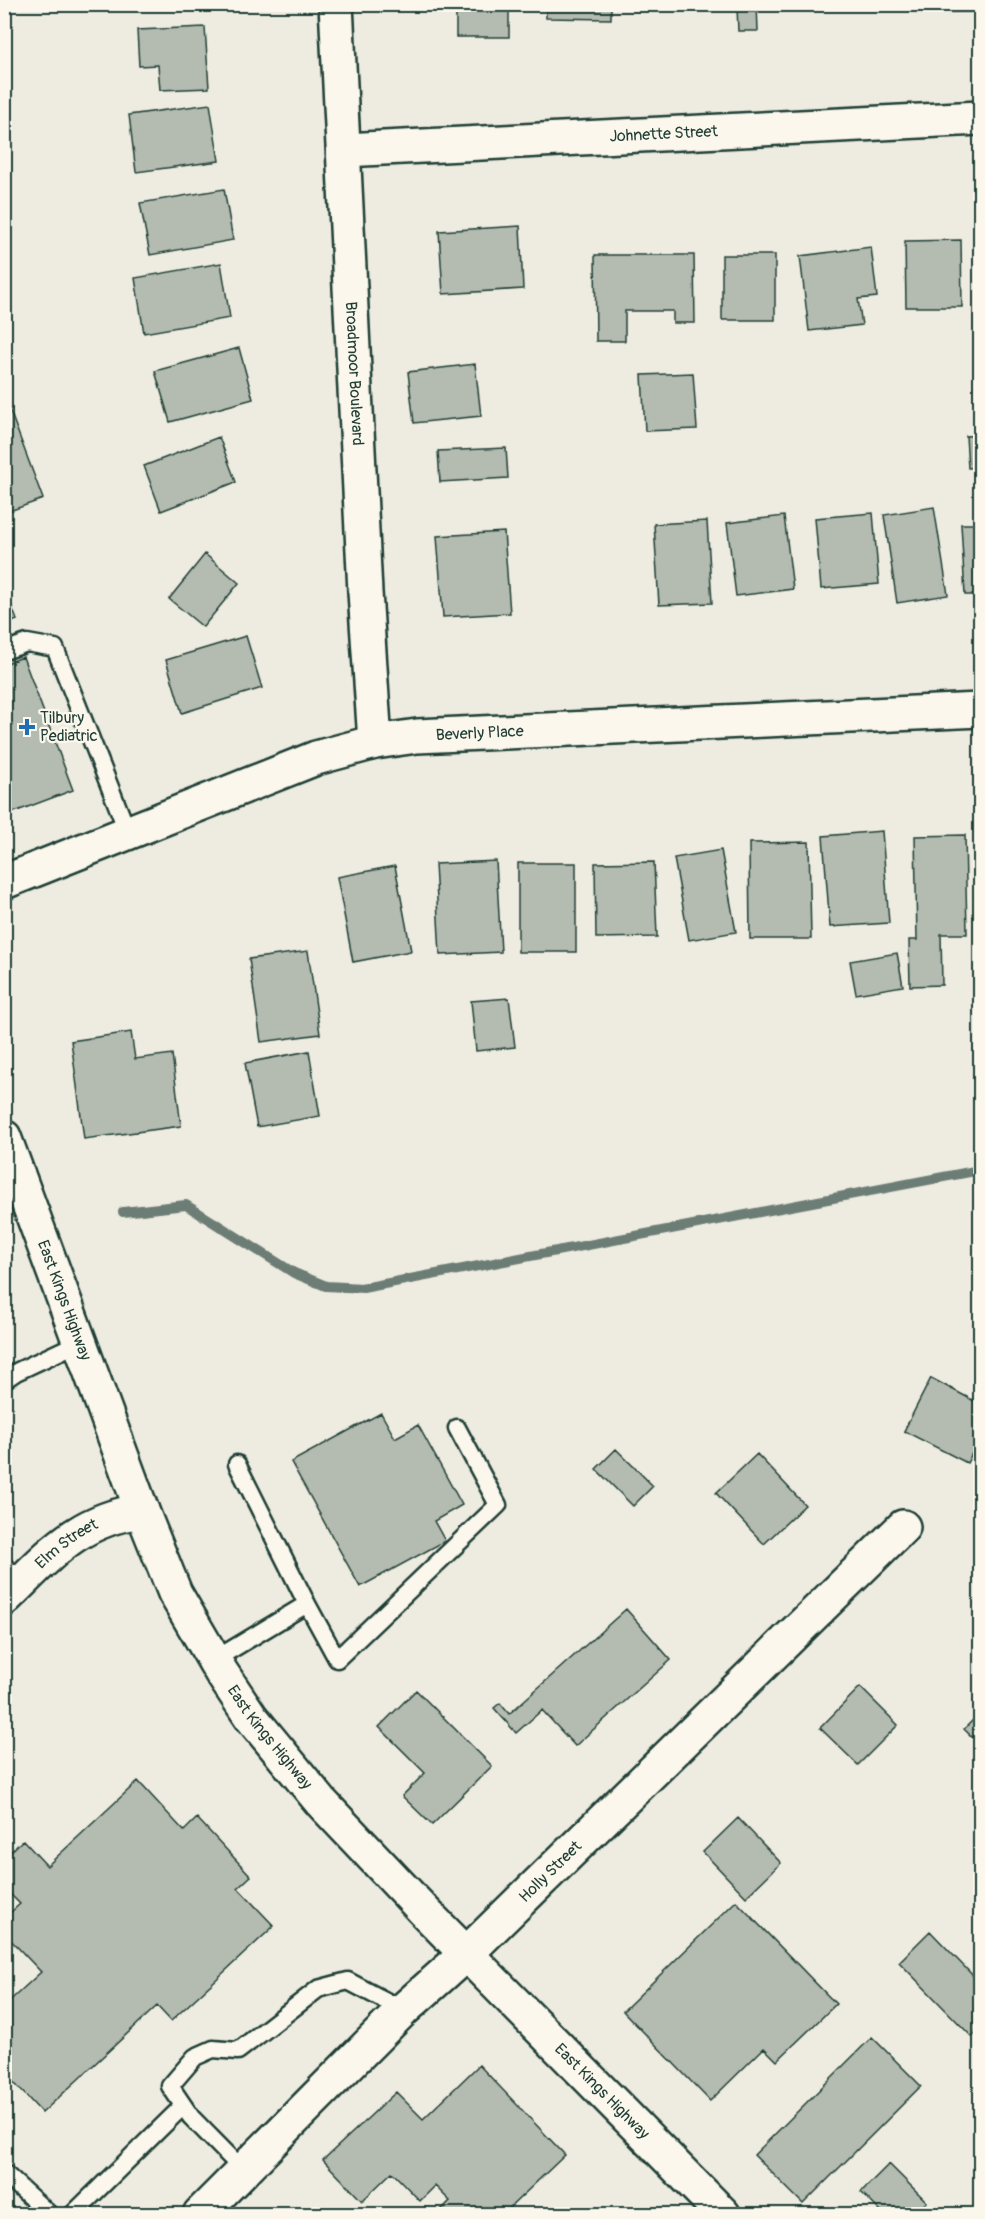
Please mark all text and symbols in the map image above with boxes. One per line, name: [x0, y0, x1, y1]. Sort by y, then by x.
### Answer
street label: Johnette Street: [609, 121, 719, 147]
street label: Broadmoor Boulevard: [341, 301, 368, 446]
place label: Tilbury Pediatric: [40, 708, 98, 746]
marker: Tilbury Pediatric: [18, 718, 36, 736]
street label: Beverly Place: [435, 721, 524, 745]
street label: East Kings Highway: [33, 1237, 96, 1363]
street label: Elm Street: [31, 1514, 102, 1573]
street label: East Kings Highway: [223, 1682, 317, 1794]
street label: Holly Street: [515, 1836, 586, 1907]
street label: East Kings Highway: [550, 2039, 654, 2144]

